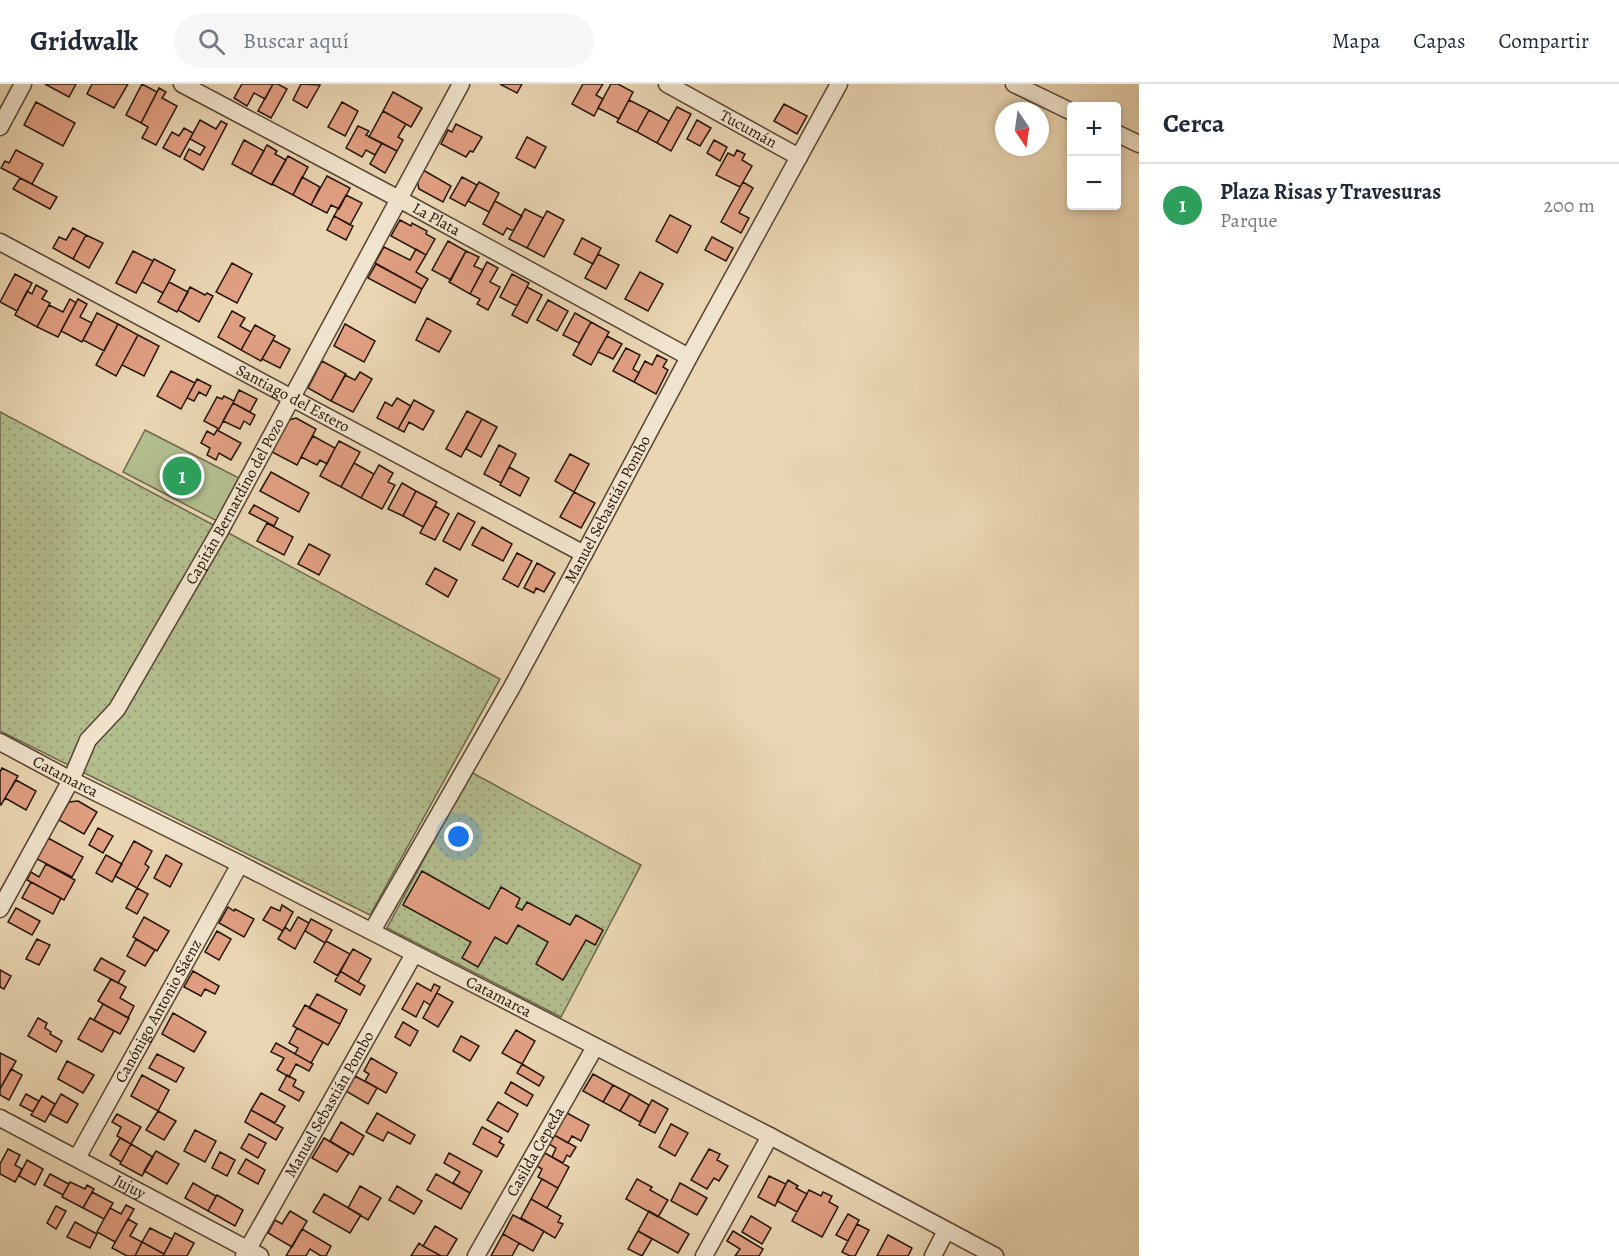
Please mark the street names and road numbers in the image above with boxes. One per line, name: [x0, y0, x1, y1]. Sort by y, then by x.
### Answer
street label: Tucumán: [716, 104, 781, 154]
street label: La Plata: [408, 197, 465, 242]
street label: Santiago del Estero: [232, 359, 354, 438]
street label: Capitán Bernardino del Pozo: [180, 414, 290, 589]
street label: Manuel Sebastián Pombo: [559, 432, 656, 587]
street label: Catamarca: [29, 750, 102, 803]
street label: Canónigo Antonio Sáenz: [110, 935, 207, 1087]
street label: Catamarca: [462, 971, 536, 1023]
street label: Manuel Sebastián Pombo: [279, 1027, 379, 1182]
street label: Casilda Cepeda: [501, 1102, 570, 1201]
street label: Jujuy: [110, 1169, 150, 1205]

